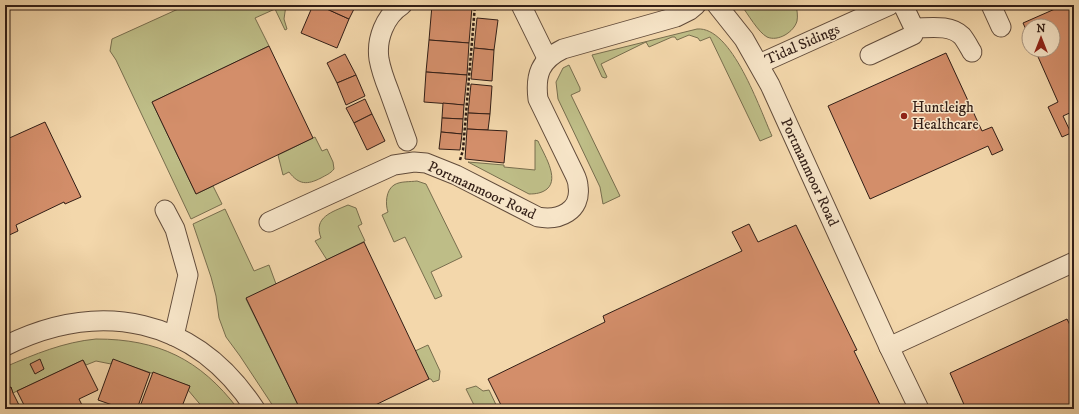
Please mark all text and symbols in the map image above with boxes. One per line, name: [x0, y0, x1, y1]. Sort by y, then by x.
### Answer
north arrow: [1021, 18, 1061, 58]
street label: Tidal Sidings: [762, 20, 843, 69]
text: N: [1036, 22, 1046, 36]
place label: Huntleigh Healthcare: [912, 98, 979, 134]
marker: Huntleigh Healthcare: [899, 111, 909, 121]
street label: Portmanmoor Road: [776, 115, 843, 230]
street label: Portmanmoor Road: [425, 157, 539, 224]

